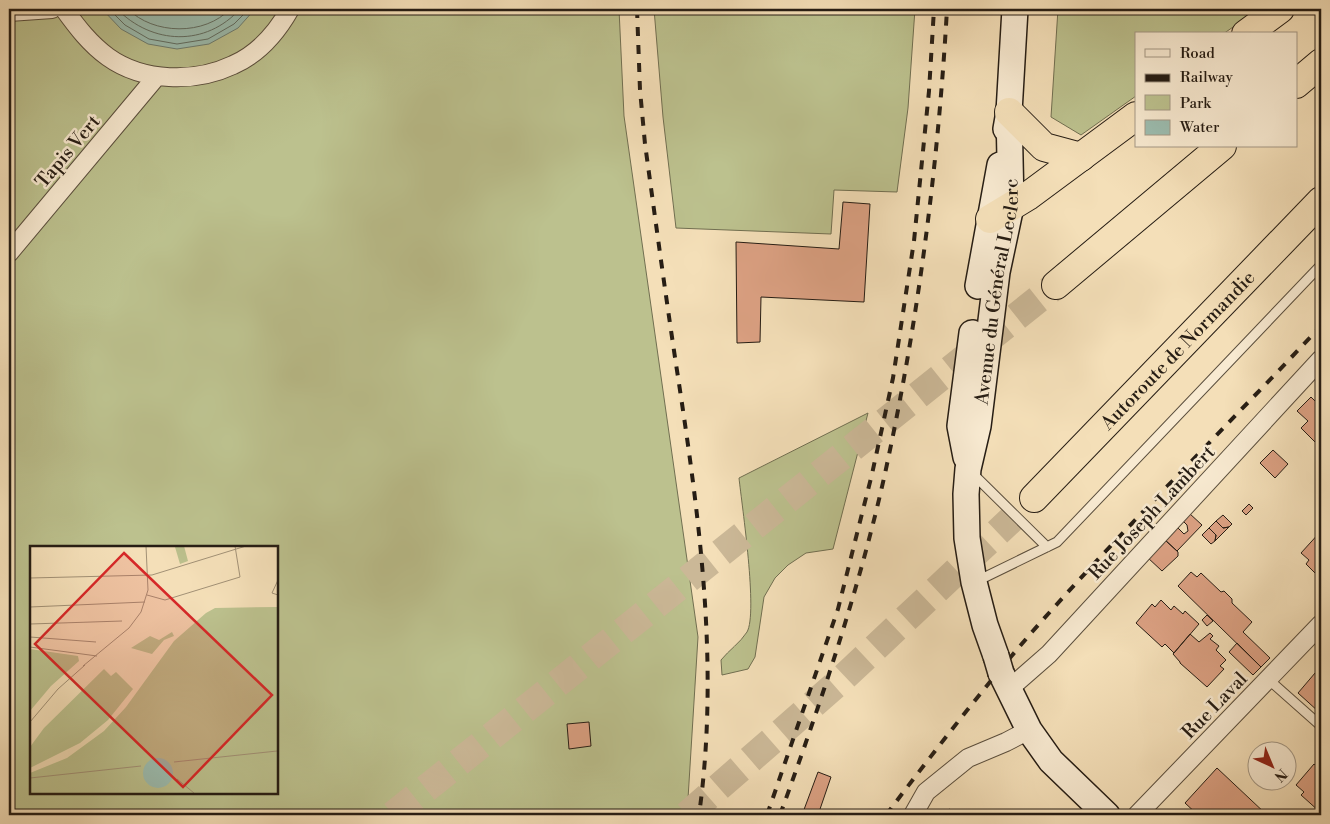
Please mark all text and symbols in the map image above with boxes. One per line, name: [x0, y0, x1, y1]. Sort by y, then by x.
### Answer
legend: [1135, 32, 1298, 148]
text: Road: [1180, 44, 1215, 63]
text: Railway: [1180, 68, 1234, 87]
text: Park: [1180, 94, 1212, 113]
street label: Tapis Vert: [30, 110, 106, 193]
text: Water: [1179, 118, 1220, 137]
street label: Avenue du Général Leclerc: [970, 178, 1024, 407]
street label: Autoroute de Normandie: [1095, 266, 1260, 436]
street label: Rue Joseph Lambert: [1083, 440, 1220, 585]
inset map: [30, 546, 278, 794]
street label: Rue Laval: [1177, 667, 1253, 744]
north arrow: [1248, 742, 1298, 792]
text: N: [1270, 764, 1291, 785]

